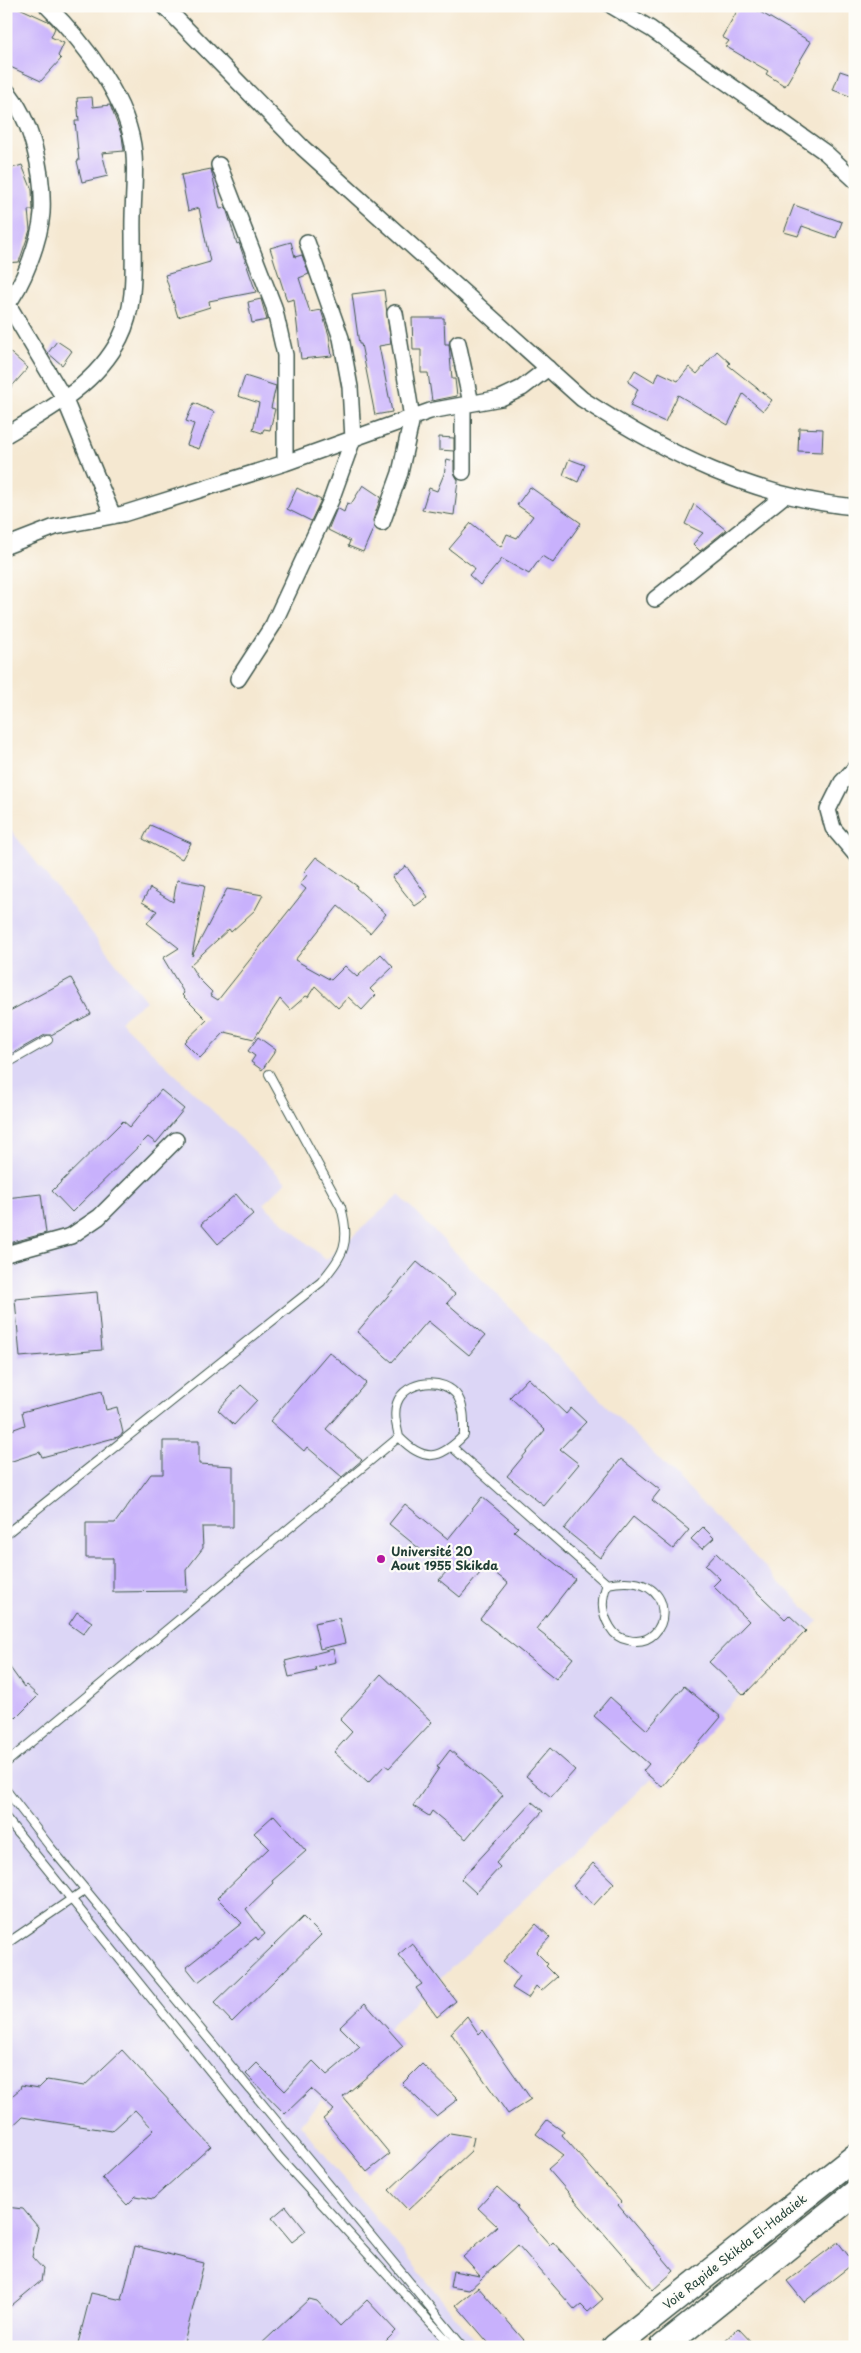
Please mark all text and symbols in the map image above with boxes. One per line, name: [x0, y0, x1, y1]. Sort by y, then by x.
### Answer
place label: Université 20 Aout 1955 Skikda: [390, 1542, 499, 1574]
marker: Université 20 Aout 1955 Skikda: [375, 1553, 387, 1565]
street label: Voie Rapide Skikda El-Hadaiek: [659, 2189, 810, 2313]

